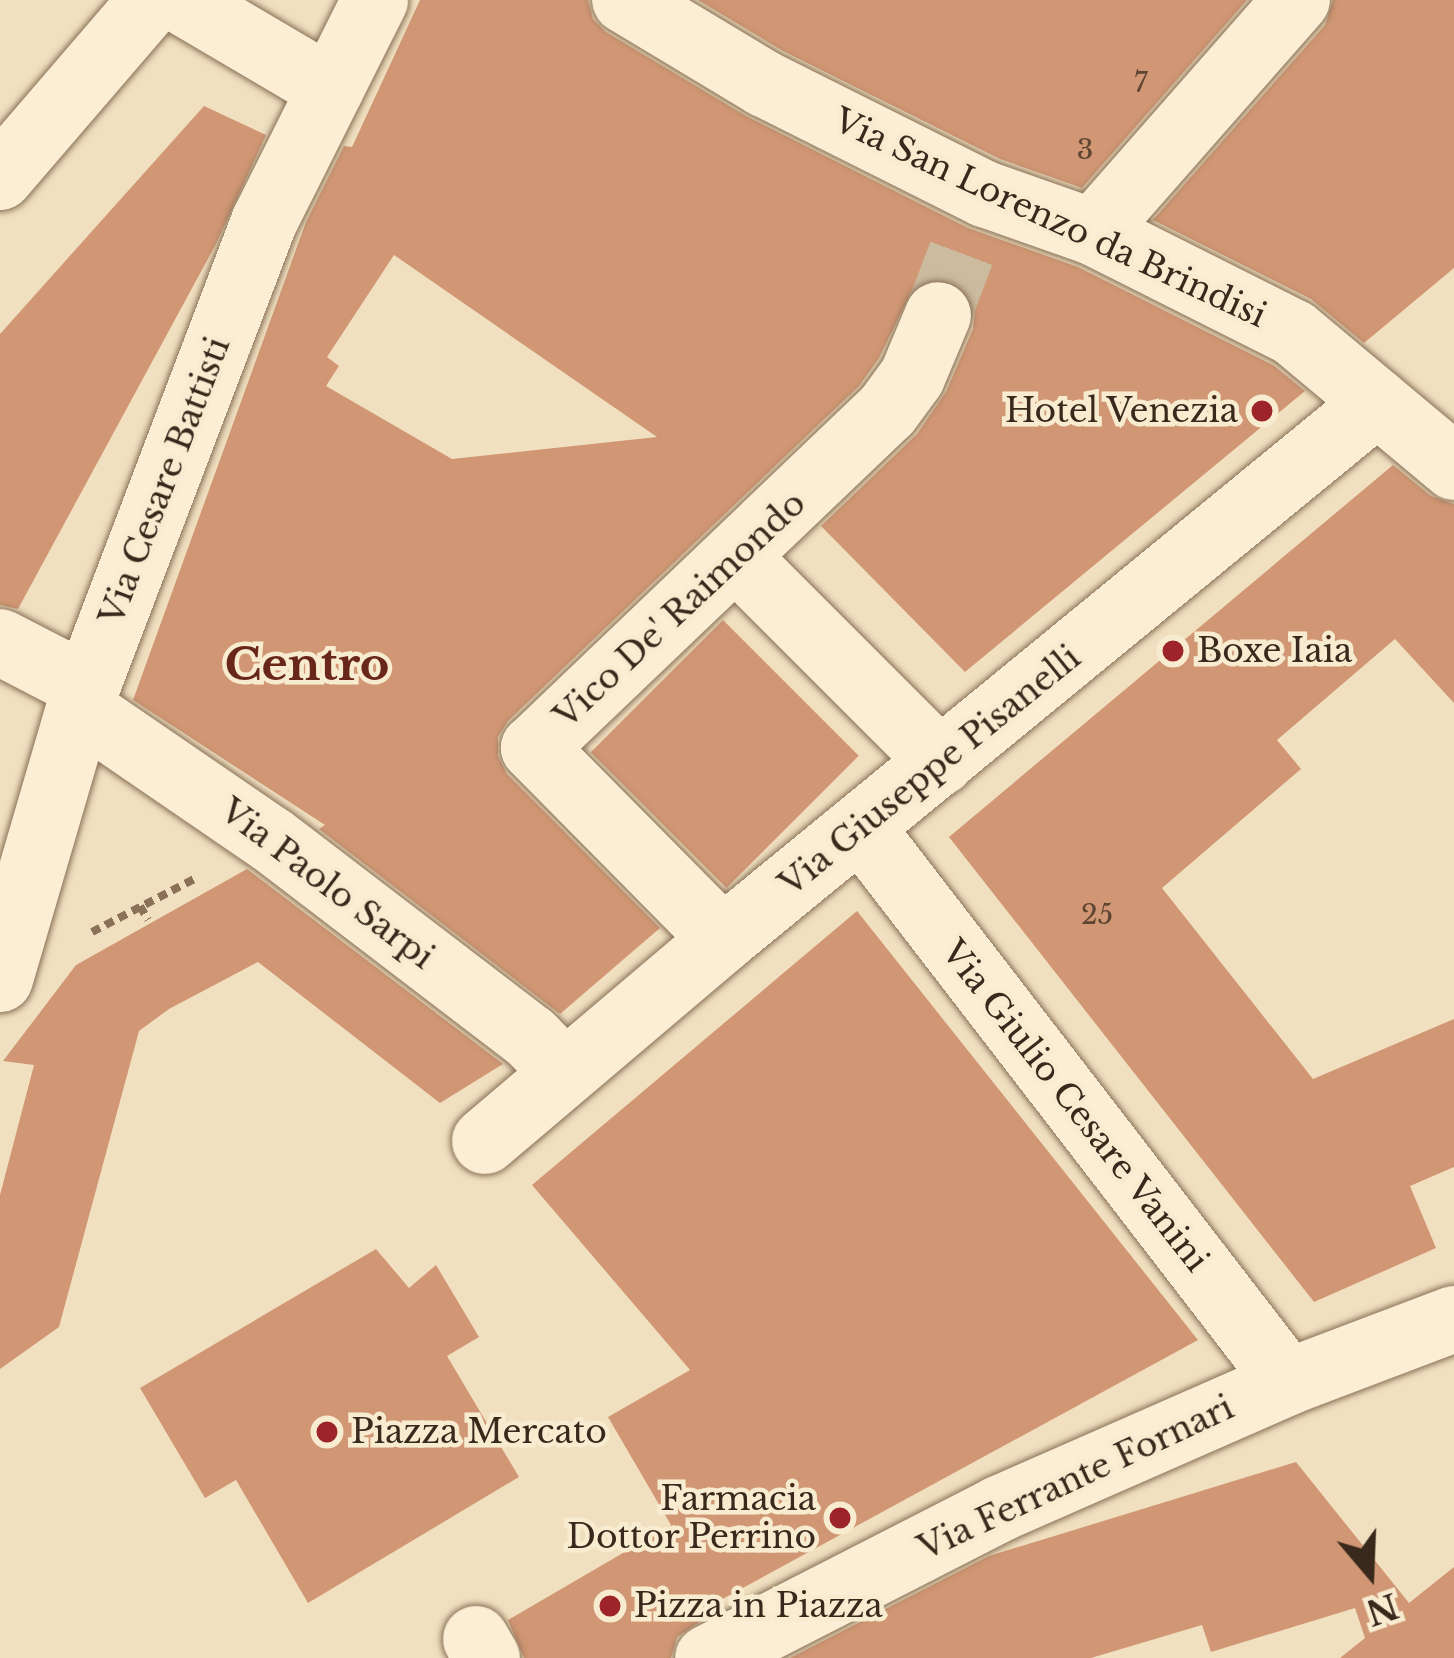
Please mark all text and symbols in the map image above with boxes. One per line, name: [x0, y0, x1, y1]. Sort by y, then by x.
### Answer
house number: 7: [1134, 67, 1148, 99]
street label: Via San Lorenzo da Brindisi: [827, 100, 1273, 336]
house number: 3: [1077, 134, 1093, 166]
street label: Via Cesare Battisti: [92, 331, 238, 631]
place label: Hotel Venezia: [1004, 391, 1238, 431]
marker: Hotel Venezia: [1249, 398, 1275, 424]
street label: Vico De' Raimondo: [546, 483, 814, 737]
place label: Boxe Iaia: [1197, 631, 1352, 671]
district label: Centro: [224, 638, 390, 692]
street label: Via Giuseppe Pisanelli: [772, 638, 1088, 904]
marker: Boxe Iaia: [1160, 638, 1186, 664]
street label: Via Paolo Sarpi: [212, 791, 442, 977]
house number: 25: [1081, 899, 1113, 931]
street label: Via Giulio Cesare Vanini: [933, 932, 1217, 1280]
street label: Via Ferrante Fornari: [912, 1387, 1240, 1569]
place label: Piazza Mercato: [351, 1412, 607, 1452]
marker: Piazza Mercato: [314, 1419, 340, 1445]
place label: Farmacia Dottor Perrino: [566, 1479, 816, 1557]
marker: Farmacia Dottor Perrino: [827, 1505, 853, 1531]
north arrow: [1310, 1514, 1430, 1634]
text: N: [1361, 1584, 1403, 1633]
place label: Pizza in Piazza: [634, 1586, 883, 1626]
marker: Pizza in Piazza: [597, 1593, 623, 1619]

